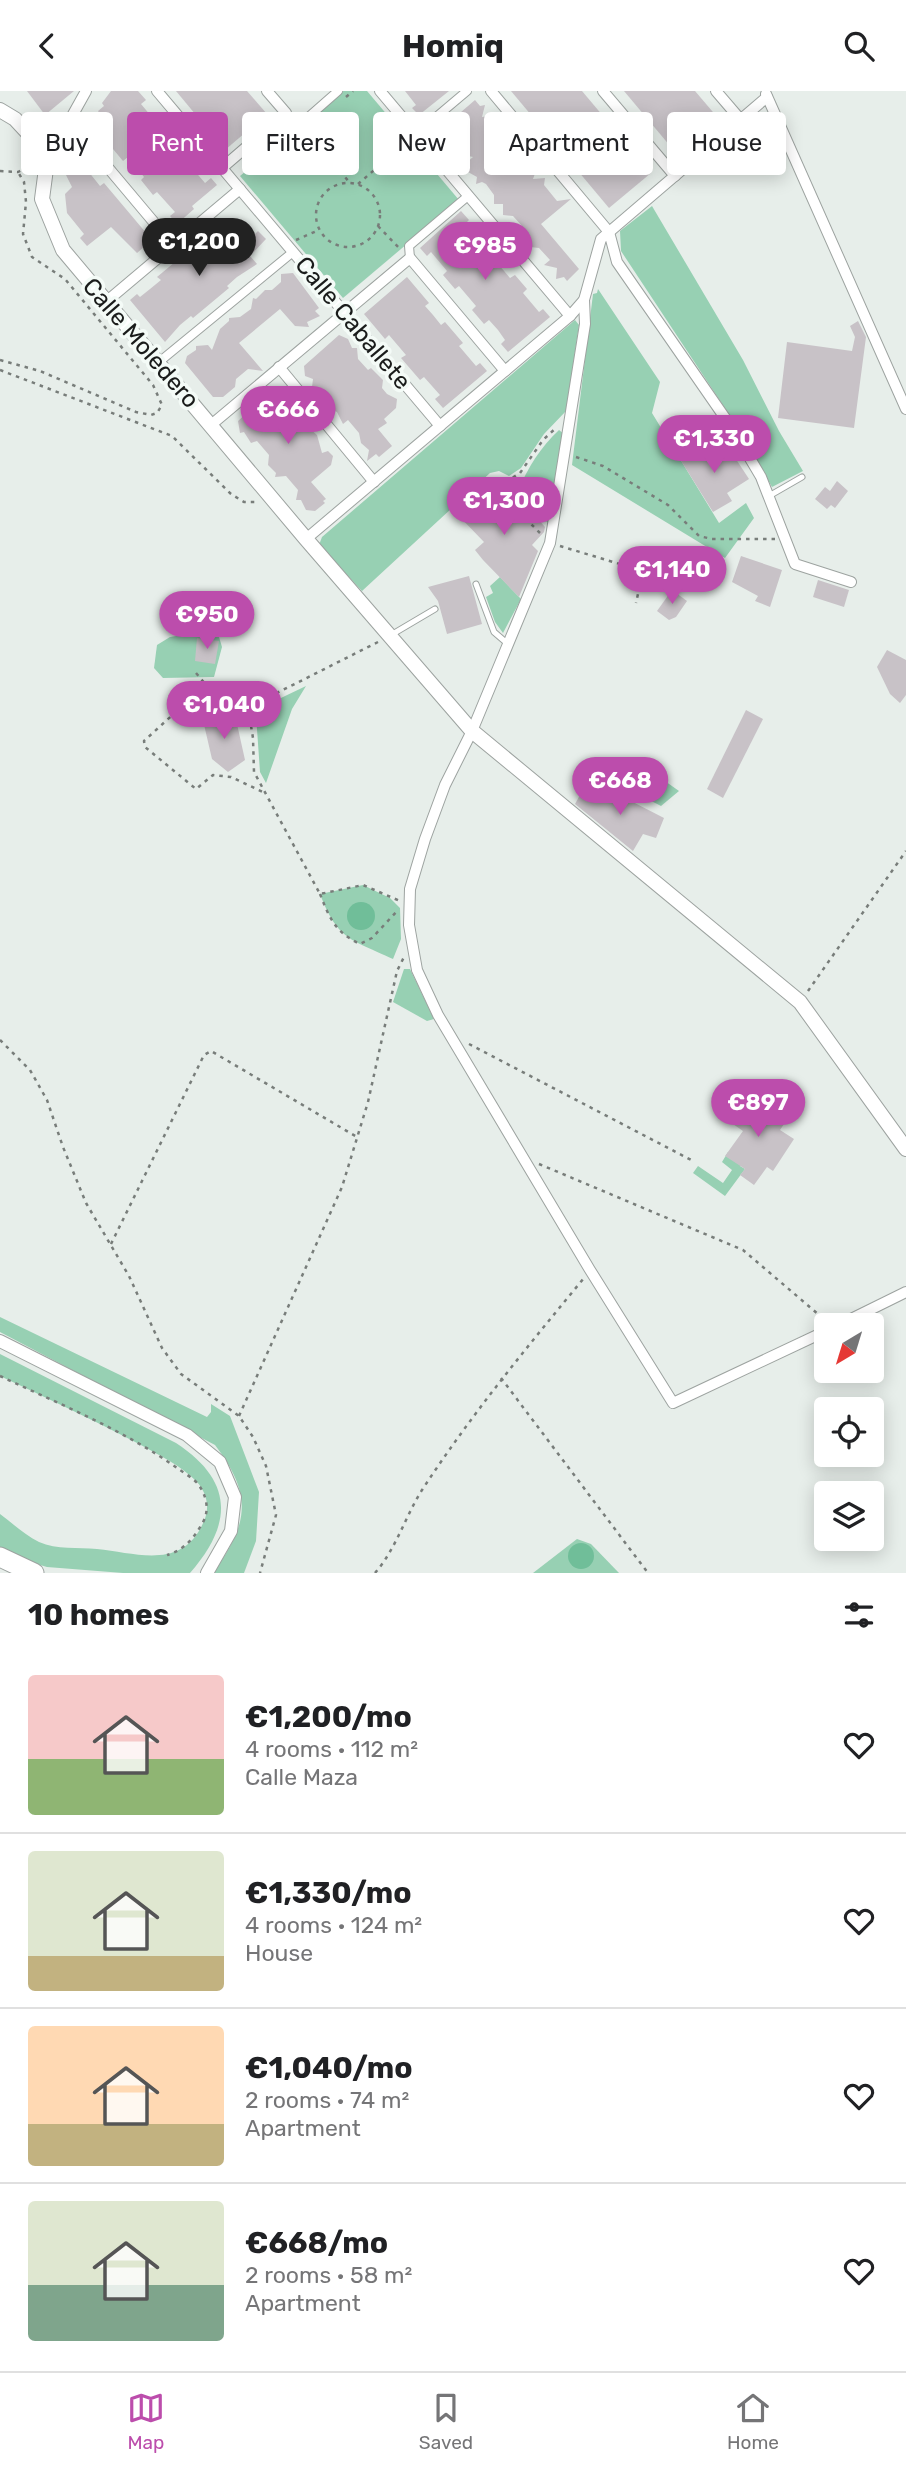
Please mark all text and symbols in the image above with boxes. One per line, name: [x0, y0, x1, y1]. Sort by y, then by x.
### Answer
icon: back: [28, 27, 66, 65]
text: Homiq: [402, 27, 504, 65]
icon: search: [840, 27, 878, 65]
chip: Buy: [21, 112, 113, 175]
chip: Rent: [127, 112, 228, 175]
chip: Filters: [242, 112, 359, 175]
chip: New: [373, 112, 470, 175]
chip: Apartment: [484, 112, 653, 175]
chip: House: [667, 112, 786, 175]
pin: €1,200: [142, 219, 256, 278]
pin: €985: [444, 223, 526, 282]
text: €1,200: [158, 227, 240, 255]
text: €985: [453, 231, 517, 259]
street label: Calle Caballete: [289, 251, 417, 395]
street label: Calle Moledero: [77, 272, 205, 414]
pin: €666: [247, 387, 329, 446]
text: €666: [257, 395, 319, 423]
pin: €1,330: [657, 415, 771, 475]
text: €1,330: [673, 424, 755, 452]
pin: €1,300: [447, 477, 561, 537]
text: €1,300: [463, 486, 545, 514]
pin: €1,140: [615, 547, 729, 606]
text: €1,140: [633, 555, 711, 583]
pin: €950: [166, 591, 248, 651]
text: €950: [175, 600, 239, 628]
pin: €1,040: [167, 681, 281, 741]
text: €1,040: [183, 690, 265, 718]
pin: €668: [579, 757, 661, 817]
text: €668: [588, 766, 652, 794]
pin: €897: [717, 1079, 799, 1139]
text: €897: [727, 1088, 789, 1116]
north arrow: [814, 1313, 884, 1383]
map controls: [814, 1313, 884, 1551]
button: locate: [814, 1397, 884, 1467]
button: layers: [814, 1481, 884, 1551]
icon: filters: [840, 1596, 878, 1634]
text: 10 homes: [28, 1597, 169, 1633]
text: €1,200/mo: [245, 1699, 412, 1735]
icon: home: [84, 1703, 168, 1787]
icon: heart: [840, 1726, 878, 1764]
text: 4 rooms · 112 m²: [245, 1735, 418, 1763]
text: Calle Maza: [245, 1763, 358, 1791]
text: €1,330/mo: [245, 1875, 412, 1911]
icon: home: [84, 1879, 168, 1963]
icon: heart: [840, 1902, 878, 1940]
text: 4 rooms · 124 m²: [245, 1911, 422, 1939]
text: House: [245, 1939, 313, 1967]
text: €1,040/mo: [245, 2050, 413, 2086]
icon: home: [84, 2054, 168, 2138]
icon: heart: [840, 2077, 878, 2115]
text: 2 rooms · 74 m²: [245, 2086, 409, 2114]
text: Apartment: [245, 2114, 361, 2142]
text: €668/mo: [245, 2225, 388, 2261]
icon: home: [84, 2229, 168, 2313]
icon: heart: [840, 2252, 878, 2290]
text: 2 rooms · 58 m²: [245, 2261, 412, 2289]
text: Apartment: [245, 2289, 361, 2317]
tab: Map: [127, 2389, 165, 2454]
tab: Saved: [419, 2389, 473, 2454]
tab: Home: [727, 2389, 779, 2454]

